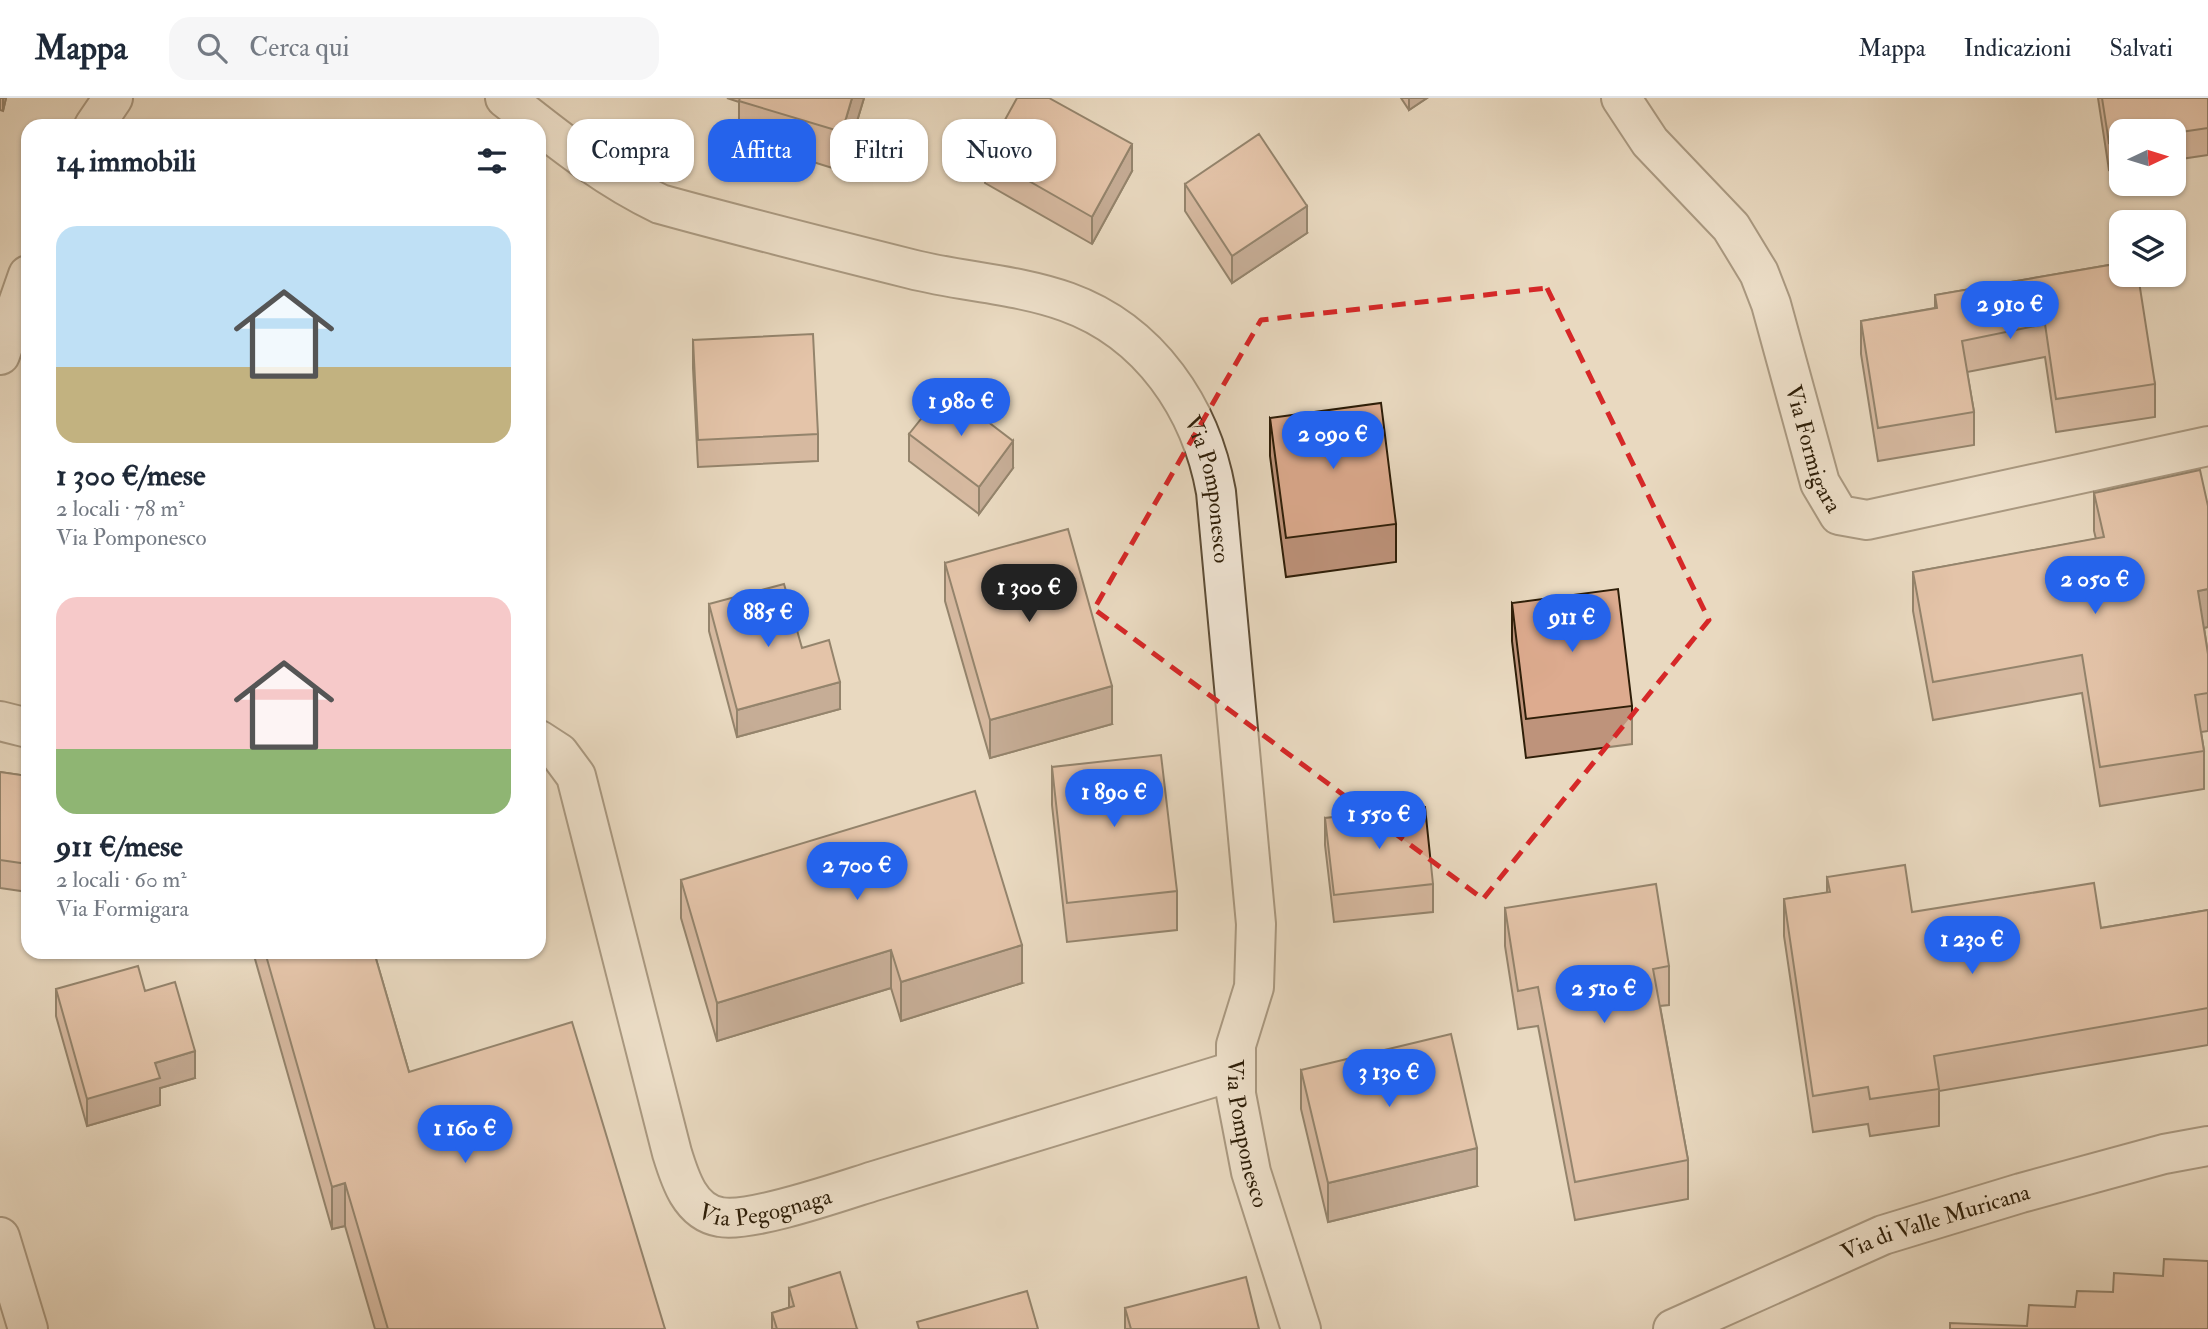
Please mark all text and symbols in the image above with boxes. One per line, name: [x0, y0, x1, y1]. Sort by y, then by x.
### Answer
search box: [169, 17, 659, 80]
text: Mappa: [35, 28, 127, 69]
icon: search: [193, 29, 231, 67]
text: Cerca qui: [249, 32, 349, 64]
text: Mappa: [1859, 33, 1926, 64]
text: Indicazioni: [1964, 33, 2071, 64]
text: Salvati: [2109, 33, 2173, 64]
chip: Compra: [567, 119, 694, 182]
chip: Affitta: [708, 119, 816, 182]
chip: Filtri: [830, 119, 928, 182]
chip: Nuovo: [942, 119, 1056, 182]
north arrow: [2109, 119, 2186, 196]
map controls: [2109, 119, 2186, 287]
icon: filters: [473, 142, 511, 180]
text: 14 immobili: [56, 143, 196, 180]
button: layers: [2109, 210, 2186, 287]
icon: home: [221, 271, 347, 397]
pin: 2 910 €: [1945, 282, 2075, 341]
text: 2 910 €: [1977, 289, 2043, 318]
pin: 1 980 €: [896, 378, 1026, 438]
street label: Via Formigara: [1779, 382, 1848, 518]
text: 1 980 €: [928, 386, 994, 415]
street label: Via Pomponesco: [1178, 411, 1237, 564]
pin: 2 090 €: [1268, 412, 1398, 471]
text: 2 090 €: [1298, 419, 1368, 448]
text: 1 300 €/mese: [56, 457, 206, 494]
text: 2 locali · 78 m²: [56, 494, 185, 523]
text: Via Pomponesco: [56, 523, 207, 552]
pin: 2 050 €: [2030, 556, 2160, 616]
pin: 1 300 €: [964, 564, 1094, 624]
text: 2 050 €: [2061, 564, 2129, 593]
text: 1 300 €: [997, 572, 1061, 601]
pin: 885 €: [719, 589, 817, 649]
pin: 911 €: [1523, 594, 1621, 654]
text: 885 €: [743, 597, 793, 626]
text: 911 €: [1549, 602, 1595, 631]
icon: home: [221, 642, 347, 768]
pin: 1 890 €: [1049, 770, 1179, 829]
text: 1 890 €: [1081, 777, 1147, 806]
pin: 1 550 €: [1314, 792, 1444, 851]
text: 1 550 €: [1347, 799, 1411, 828]
text: 911 €/mese: [56, 828, 183, 865]
pin: 2 700 €: [792, 842, 922, 902]
text: 2 700 €: [823, 850, 891, 879]
text: 2 locali · 60 m²: [56, 865, 187, 894]
text: Via Formigara: [56, 894, 189, 923]
pin: 1 230 €: [1907, 916, 2037, 976]
text: 1 230 €: [1940, 924, 2004, 953]
pin: 2 510 €: [1539, 965, 1669, 1025]
text: 2 510 €: [1572, 973, 1636, 1002]
pin: 3 130 €: [1324, 1049, 1454, 1109]
text: 3 130 €: [1359, 1057, 1419, 1086]
street label: Via Pomponesco: [1221, 1059, 1275, 1211]
pin: 1 160 €: [400, 1105, 530, 1165]
text: 1 160 €: [434, 1113, 496, 1142]
street label: Via di Valle Muricana: [1836, 1177, 2034, 1267]
street label: Via Pegognaga: [693, 1181, 836, 1233]

